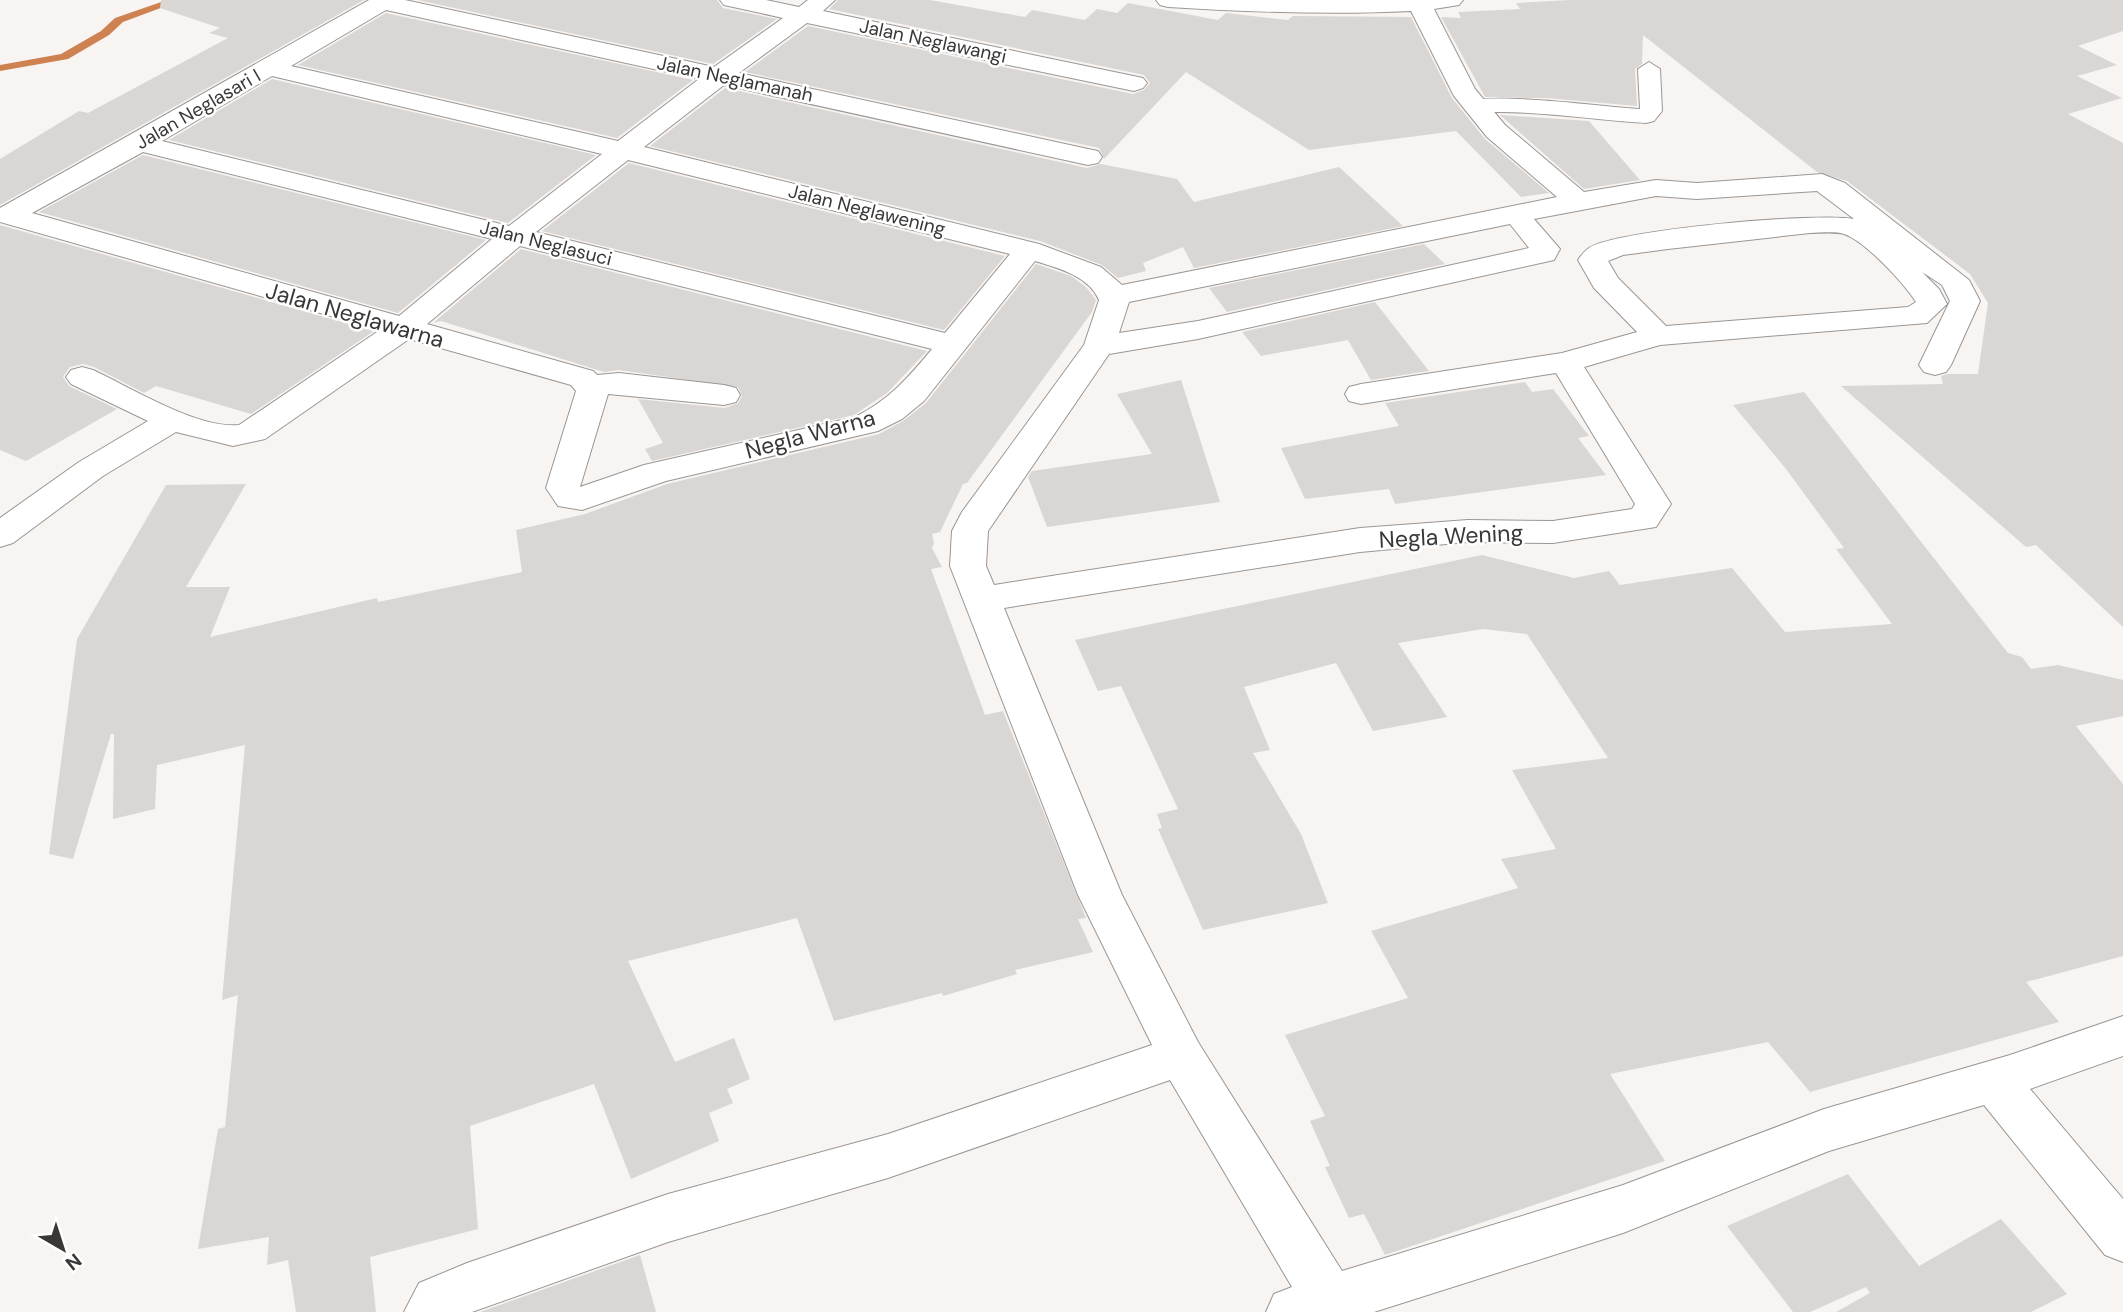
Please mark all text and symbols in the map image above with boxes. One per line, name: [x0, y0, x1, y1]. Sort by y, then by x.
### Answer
street label: Jalan Neglawangi: [857, 13, 1009, 69]
street label: Jalan Neglamanah: [655, 50, 815, 108]
street label: Jalan Neglasari I: [131, 63, 265, 155]
street label: Jalan Neglawening: [786, 178, 949, 242]
street label: Jalan Neglasuci: [477, 215, 615, 271]
street label: Jalan Neglawarna: [262, 275, 448, 355]
street label: Negla Warna: [742, 402, 878, 466]
street label: Negla Wening: [1378, 517, 1524, 555]
north arrow: [28, 1214, 98, 1284]
text: N: [60, 1248, 87, 1276]

